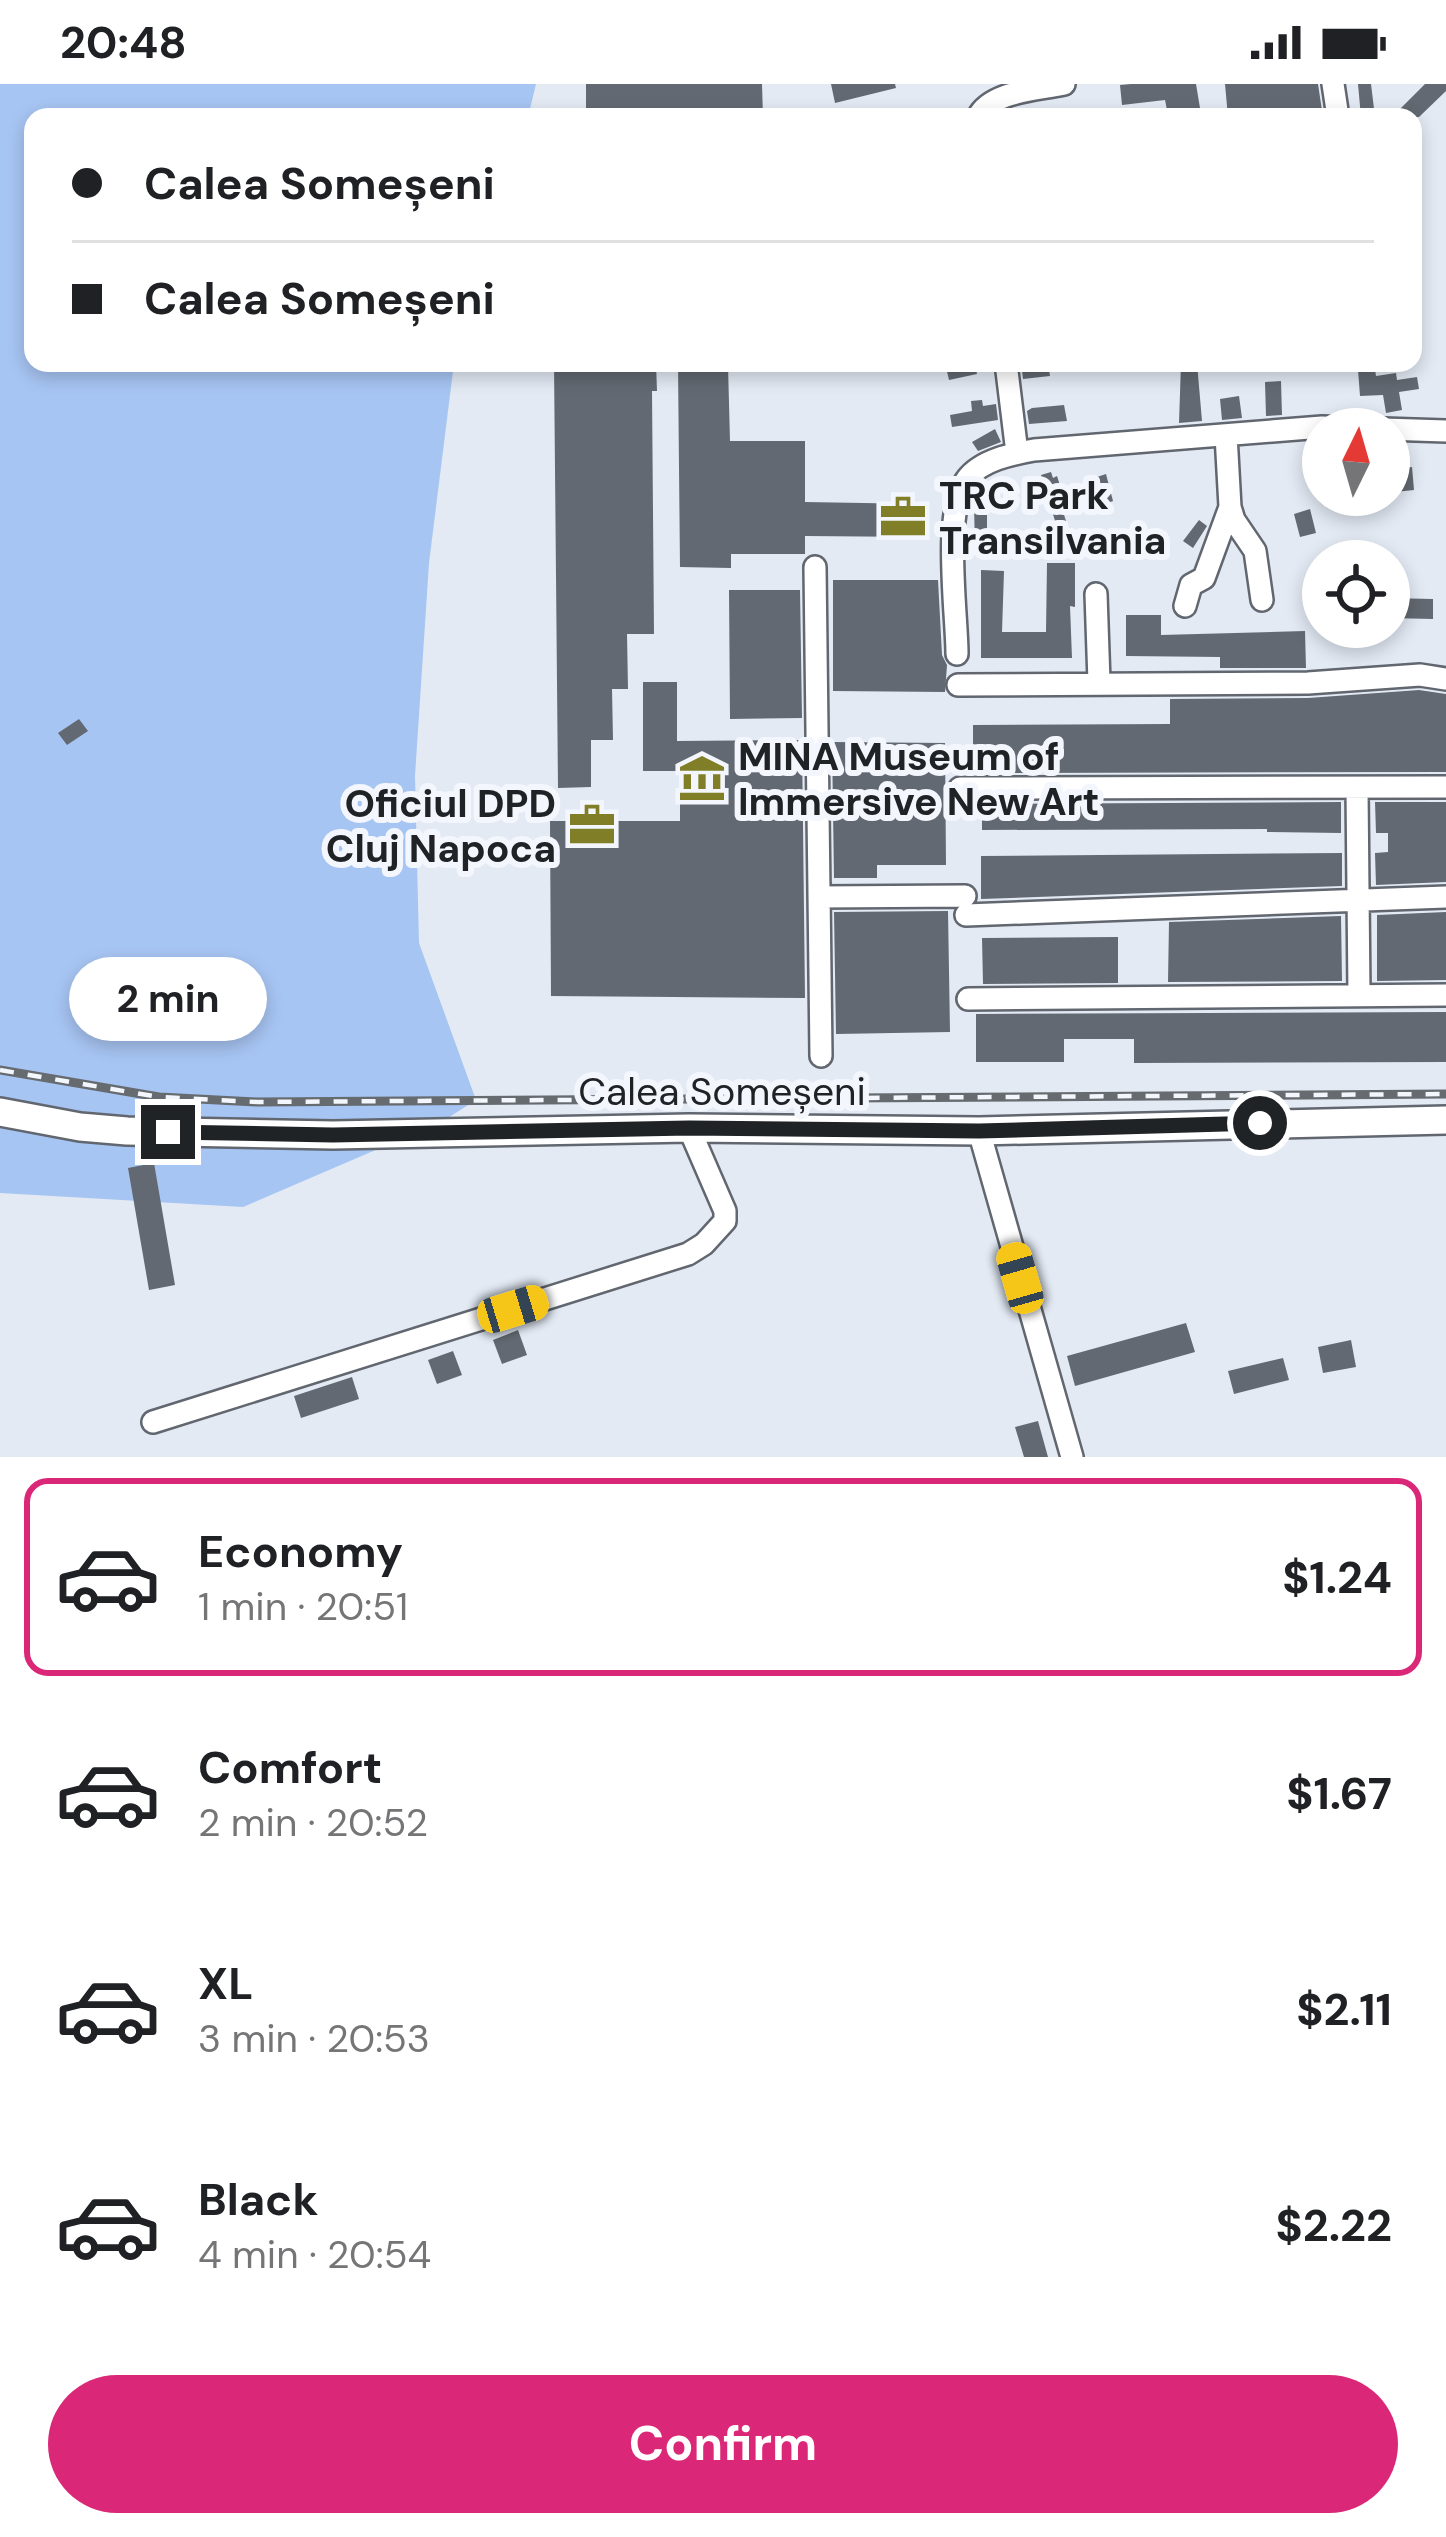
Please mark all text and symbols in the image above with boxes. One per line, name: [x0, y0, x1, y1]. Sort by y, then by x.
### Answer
text: 20:48: [60, 13, 187, 72]
text: Calea Someșeni: [144, 154, 495, 213]
text: Calea Someșeni: [144, 269, 495, 328]
north arrow: [1302, 408, 1410, 516]
map controls: [1302, 408, 1410, 648]
place label: TRC Park Transilvania: [939, 470, 1166, 566]
office icon: TRC Park Transilvania: [878, 492, 928, 542]
button: locate: [1302, 540, 1410, 648]
place label: MINA Museum of Immersive New Art: [738, 731, 1099, 827]
museum icon: MINA Museum of Immersive New Art: [677, 753, 727, 803]
place label: Oficiul DPD Cluj Napoca: [326, 778, 556, 874]
office icon: Oficiul DPD Cluj Napoca: [567, 800, 617, 850]
callout: 2 min: [69, 958, 267, 1042]
text: 2 min: [116, 973, 220, 1024]
street label: Calea Someșeni: [578, 1066, 866, 1117]
route start: [1233, 1096, 1287, 1150]
route end: [141, 1105, 195, 1159]
car: [993, 1238, 1047, 1318]
car: [473, 1281, 553, 1337]
text: Economy: [198, 1522, 403, 1581]
icon: car: [54, 1523, 162, 1631]
text: $1.24: [1282, 1548, 1392, 1607]
text: 1 min · 20:51: [198, 1581, 408, 1632]
text: Comfort: [198, 1738, 382, 1797]
icon: car: [54, 1739, 162, 1847]
text: $1.67: [1286, 1764, 1392, 1823]
text: 2 min · 20:52: [198, 1797, 428, 1848]
text: XL: [198, 1954, 253, 2013]
icon: car: [54, 1955, 162, 2063]
text: $2.11: [1296, 1980, 1392, 2039]
text: 3 min · 20:53: [198, 2013, 430, 2064]
text: Black: [198, 2170, 318, 2229]
icon: car: [54, 2171, 162, 2279]
text: $2.22: [1276, 2196, 1392, 2255]
text: 4 min · 20:54: [198, 2229, 431, 2280]
button: Confirm: [48, 2375, 1398, 2513]

